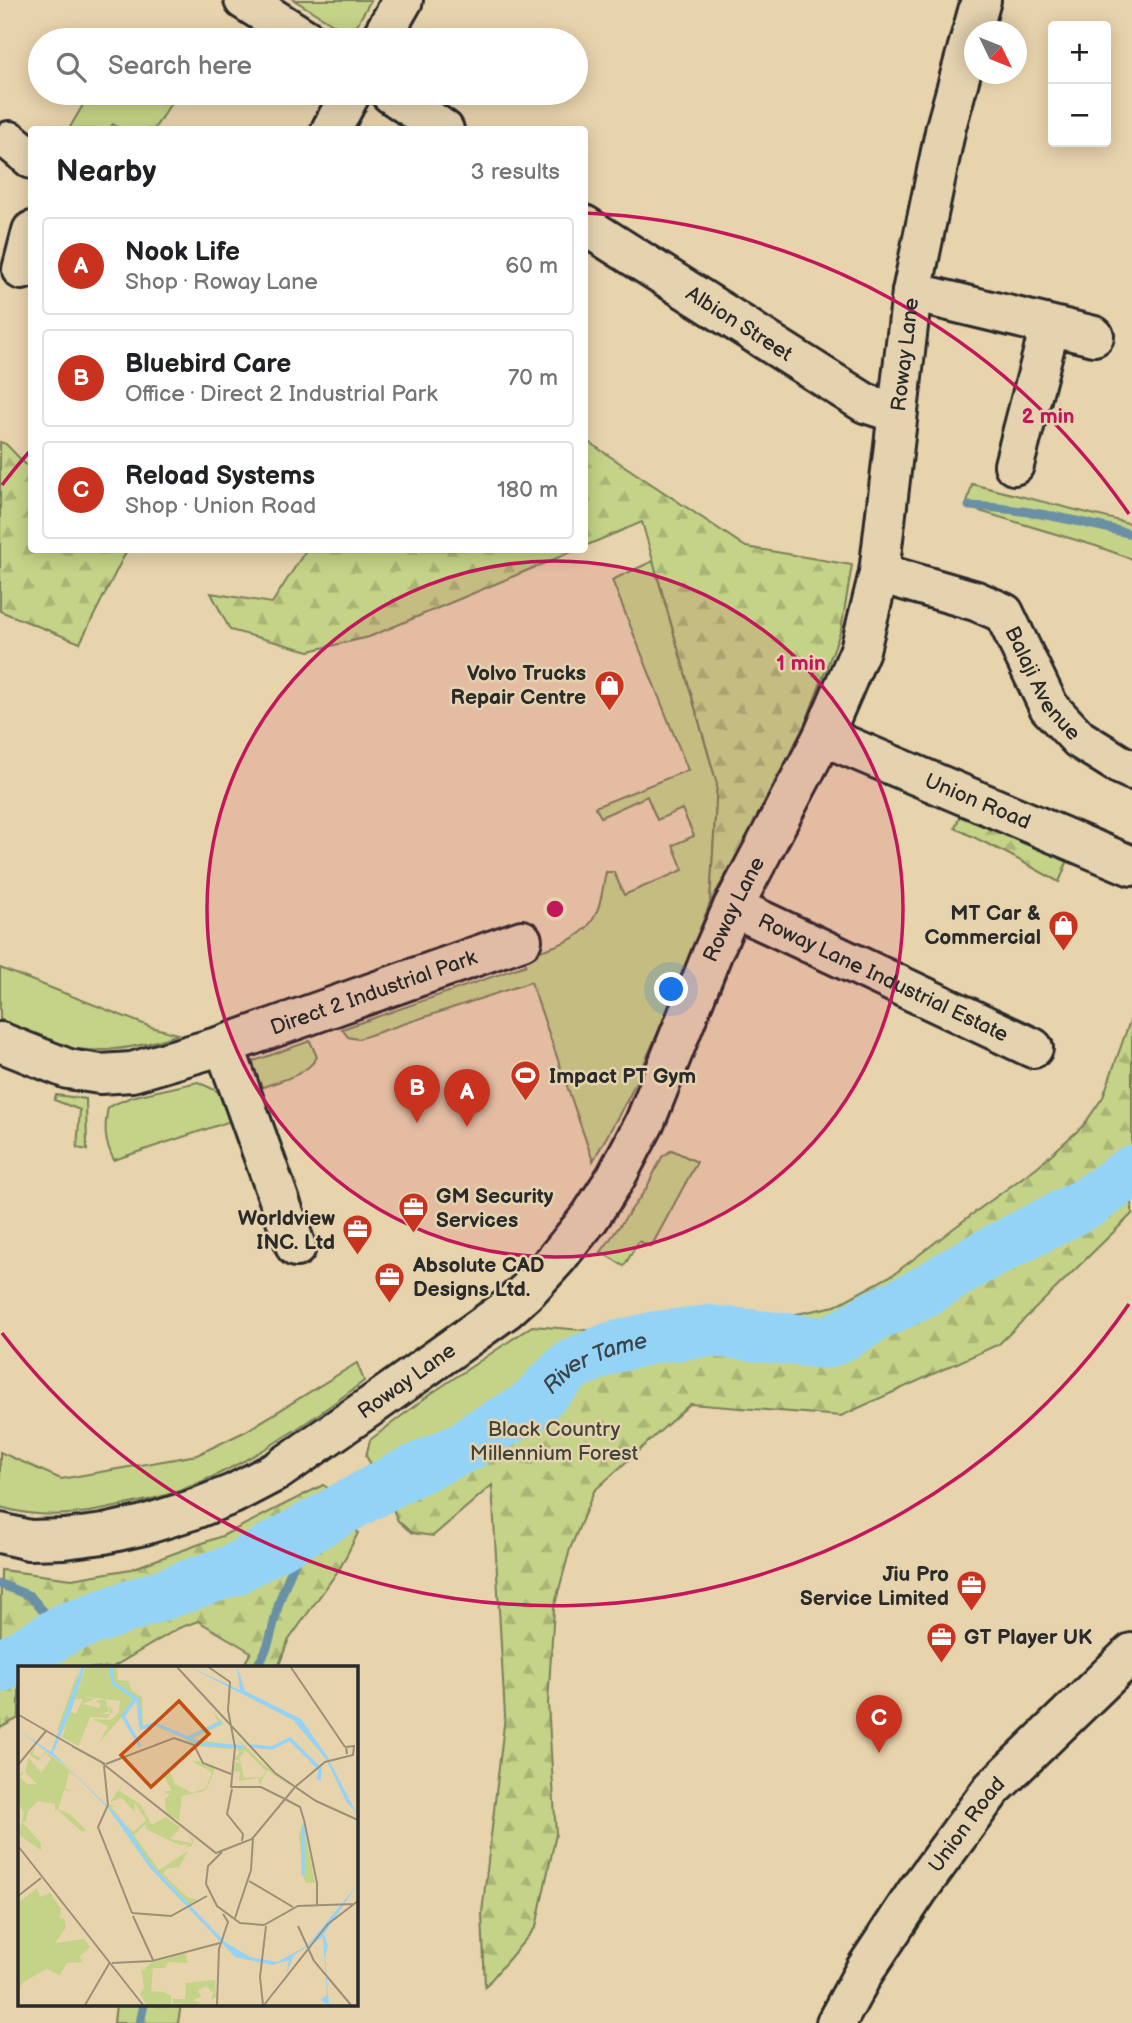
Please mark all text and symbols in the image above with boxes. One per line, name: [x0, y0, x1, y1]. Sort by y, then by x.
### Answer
north arrow: [964, 21, 1027, 84]
map controls: [1048, 21, 1111, 147]
button: +: [1048, 21, 1111, 84]
search box: [28, 28, 588, 105]
icon: search: [52, 48, 90, 86]
text: Search here: [108, 51, 252, 82]
button: −: [1048, 84, 1111, 147]
text: Nearby: [56, 154, 156, 190]
text: 3 results: [471, 158, 560, 186]
text: Nook Life: [125, 237, 240, 268]
text: A: [74, 252, 88, 280]
text: 60 m: [505, 252, 558, 280]
text: Shop · Roway Lane: [125, 268, 318, 296]
street label: Albion Street: [681, 281, 797, 367]
street label: Roway Lane: [886, 296, 924, 413]
text: Bluebird Care: [125, 349, 291, 380]
text: B: [73, 364, 89, 392]
text: 70 m: [508, 364, 558, 392]
text: Office · Direct 2 Industrial Park: [125, 380, 437, 408]
text: 2 min: [1021, 404, 1075, 429]
text: Reload Systems: [125, 461, 315, 492]
text: C: [73, 476, 89, 504]
text: 180 m: [497, 476, 558, 504]
text: Shop · Union Road: [125, 492, 316, 520]
street label: Balaji Avenue: [999, 622, 1086, 746]
text: 1 min: [776, 651, 826, 676]
place label: Volvo Trucks Repair Centre: [451, 661, 586, 710]
shop icon: Volvo Trucks Repair Centre: [592, 668, 626, 712]
street label: Union Road: [921, 768, 1034, 835]
street label: Roway Lane: [698, 853, 770, 966]
centre of rings: [543, 897, 567, 921]
place label: MT Car & Commercial: [924, 901, 1041, 950]
shop icon: MT Car & Commercial: [1047, 908, 1081, 952]
street label: Roway Lane Industrial Estate: [754, 909, 1012, 1048]
street label: Direct 2 Industrial Park: [267, 945, 481, 1041]
your location: [654, 972, 688, 1006]
sports icon: Impact PT Gym: [509, 1059, 543, 1103]
place label: Impact PT Gym: [549, 1064, 696, 1089]
pin: B: [394, 1065, 440, 1123]
pin: A: [444, 1069, 490, 1127]
place label: GM Security Services: [436, 1184, 554, 1233]
office icon: GM Security Services: [396, 1191, 430, 1235]
place label: Worldview INC. Ltd: [238, 1206, 335, 1255]
office icon: Worldview INC. Ltd: [341, 1213, 375, 1257]
place label: Absolute CAD Designs Ltd.: [412, 1253, 544, 1302]
office icon: Absolute CAD Designs Ltd.: [373, 1260, 407, 1304]
water label: River Tame: [537, 1327, 650, 1400]
street label: Roway Lane: [353, 1338, 461, 1424]
park label: Black Country Millennium Forest: [470, 1417, 639, 1466]
place label: Jiu Pro Service Limited: [800, 1562, 949, 1611]
office icon: Jiu Pro Service Limited: [955, 1569, 989, 1613]
office icon: GT Player UK: [924, 1620, 958, 1664]
place label: GT Player UK: [964, 1625, 1092, 1650]
inset map: [18, 1666, 357, 2006]
pin: C: [856, 1695, 902, 1753]
street label: Union Road: [923, 1772, 1010, 1877]

